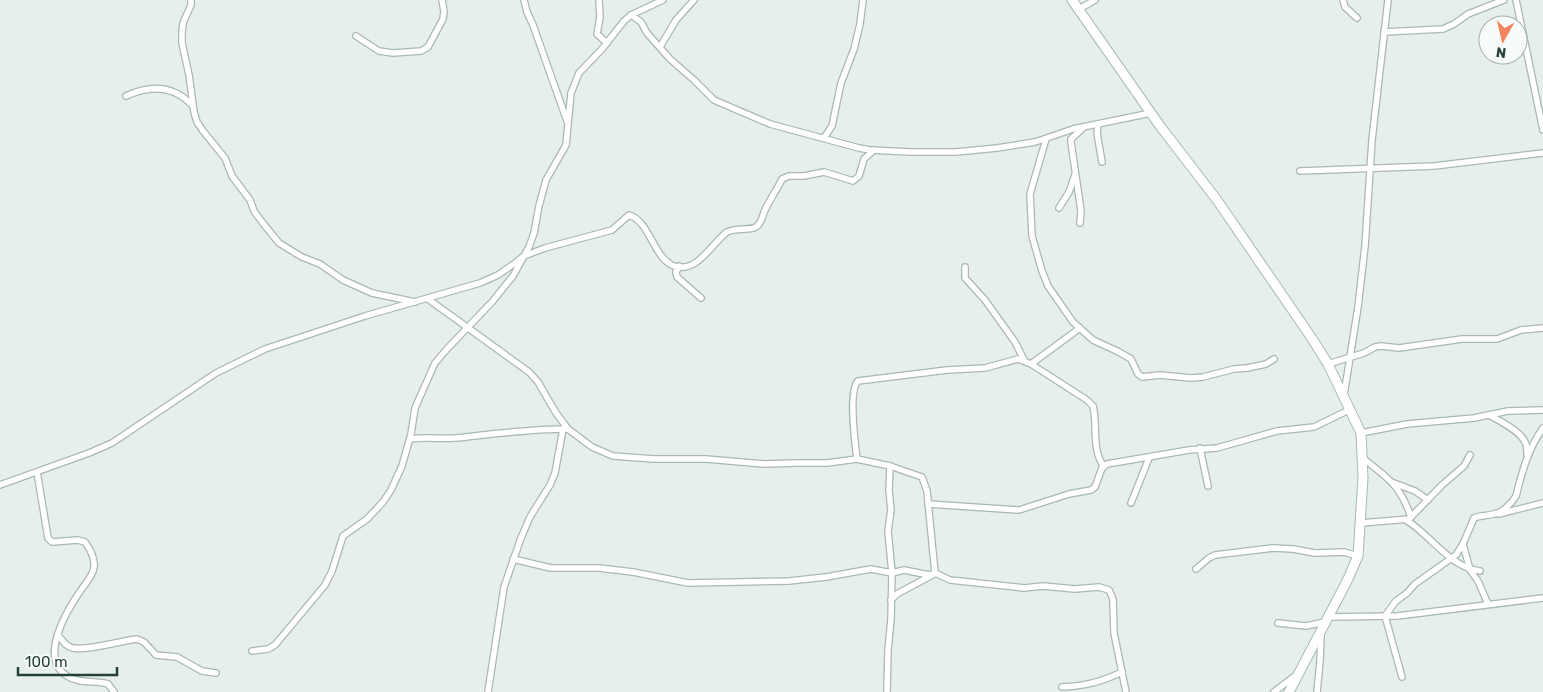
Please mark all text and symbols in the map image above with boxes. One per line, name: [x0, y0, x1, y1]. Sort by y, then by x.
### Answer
north arrow: [1478, 15, 1528, 65]
text: N: [1495, 43, 1507, 61]
scale bar: [18, 644, 116, 676]
text: 100 m: [25, 653, 67, 671]

